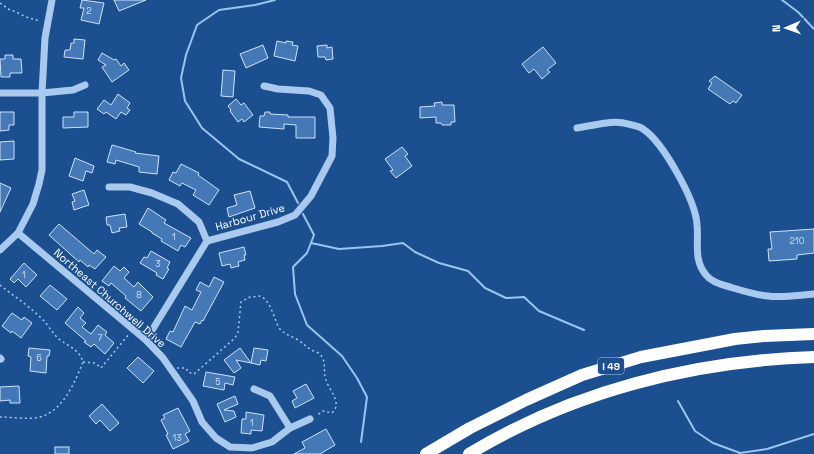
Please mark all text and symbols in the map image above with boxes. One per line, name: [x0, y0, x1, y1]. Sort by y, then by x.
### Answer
house number: 2: [86, 5, 92, 17]
north arrow: [766, 8, 806, 48]
text: N: [769, 24, 783, 32]
street label: Harbour Drive: [214, 200, 286, 234]
house number: 1: [172, 231, 176, 243]
house number: 210: [790, 235, 805, 247]
street label: Northeast Churchwell Drive: [51, 246, 169, 350]
house number: 3: [155, 258, 161, 270]
house number: 1: [22, 269, 26, 281]
house number: 8: [136, 289, 142, 301]
house number: 7: [97, 332, 103, 344]
house number: 6: [36, 352, 42, 364]
road number: I 49: [598, 358, 624, 374]
house number: 5: [215, 376, 221, 388]
house number: 1: [250, 417, 254, 429]
house number: 13: [172, 432, 182, 444]

